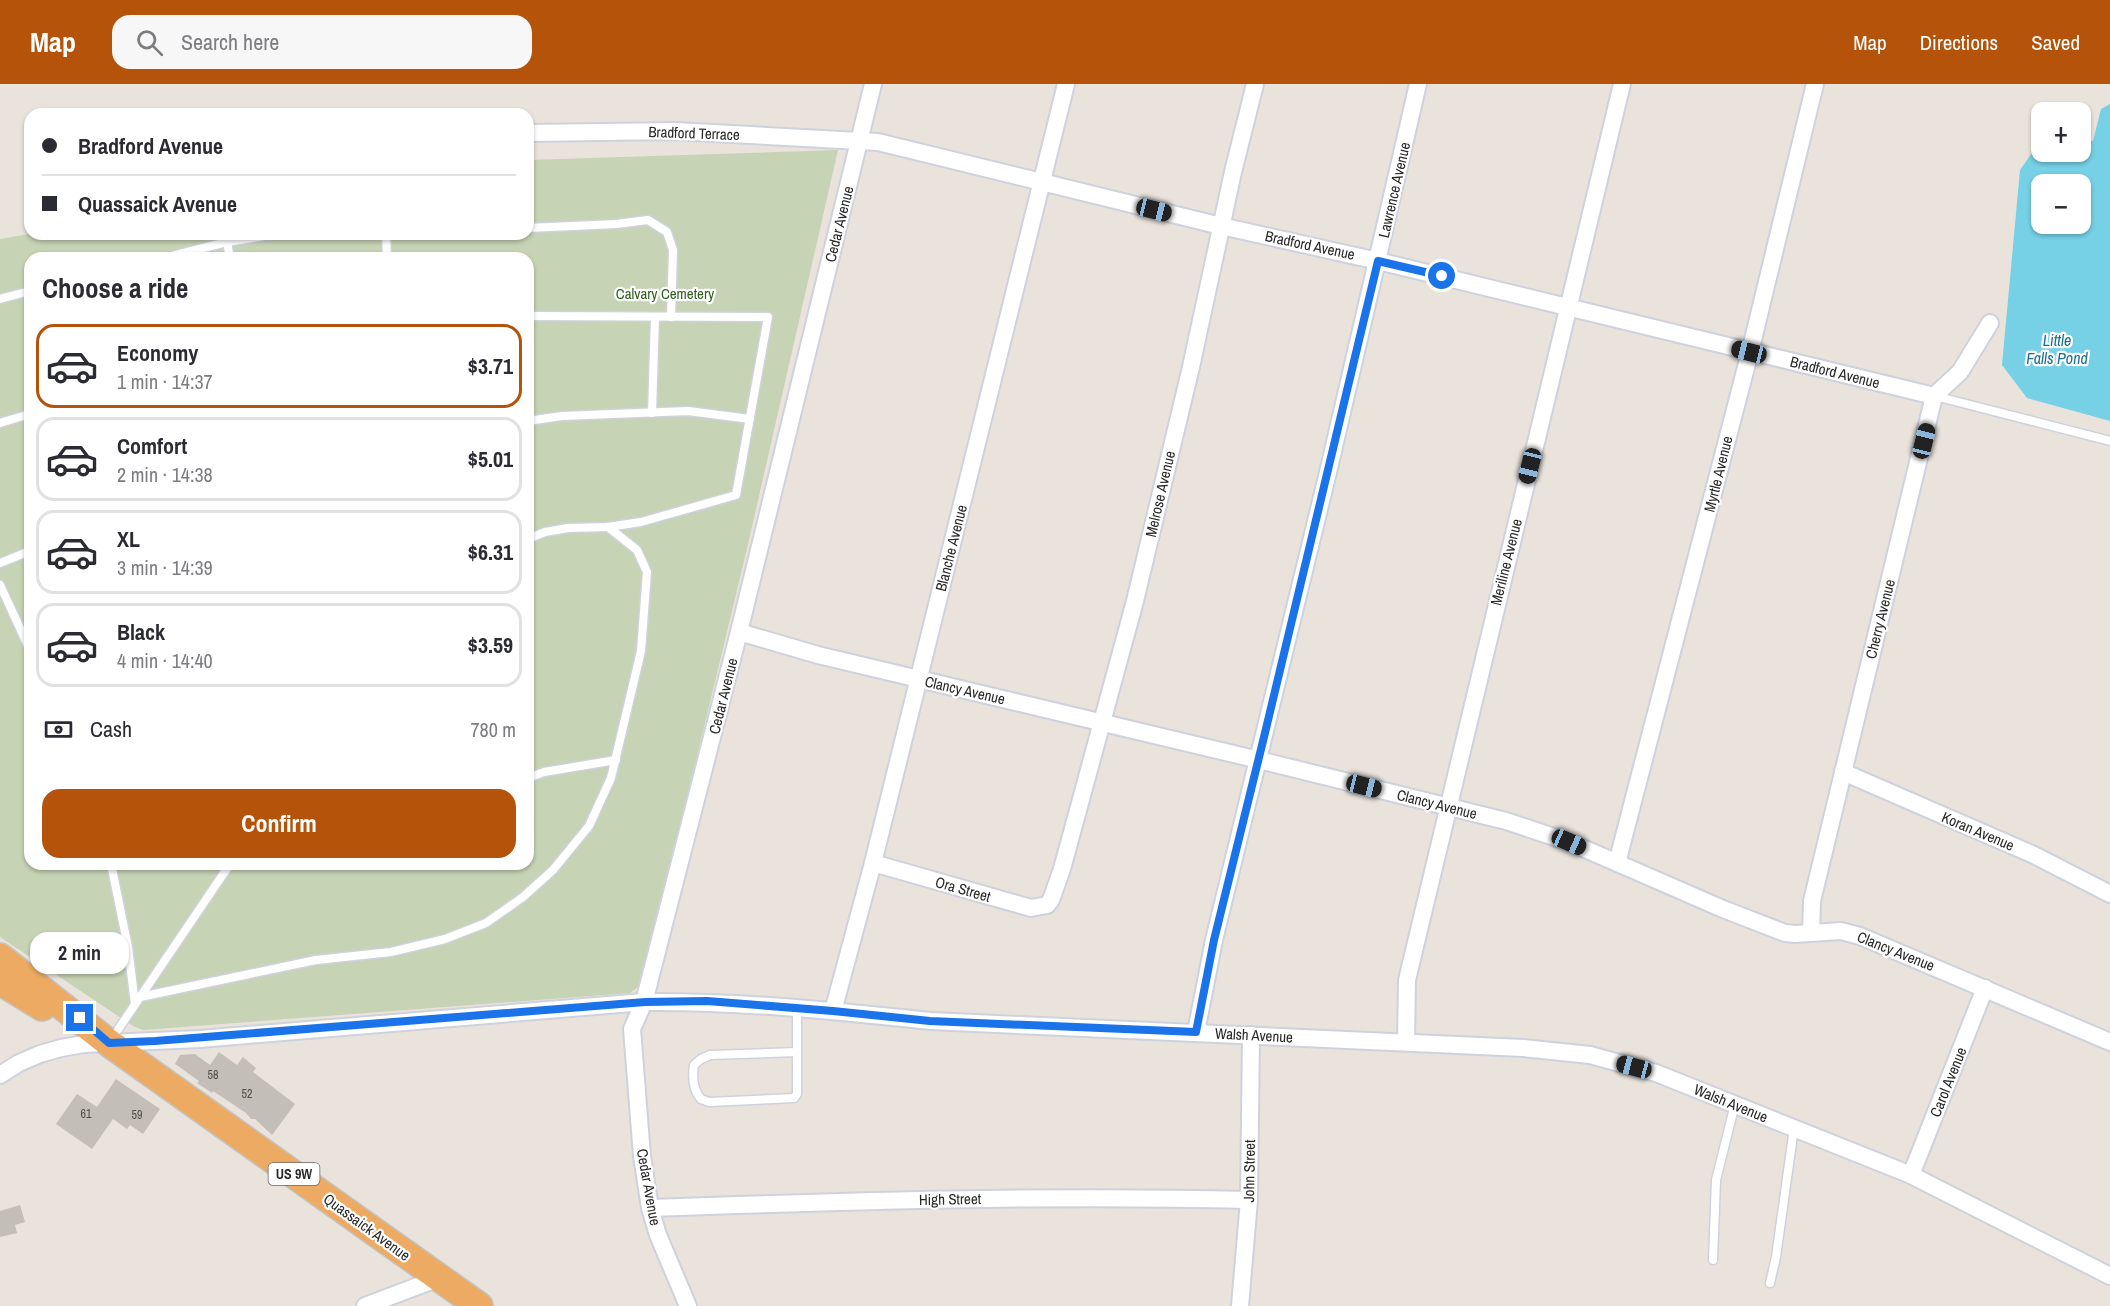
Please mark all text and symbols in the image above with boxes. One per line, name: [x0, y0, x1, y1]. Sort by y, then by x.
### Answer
search box: [112, 15, 532, 69]
text: Map: [30, 23, 76, 61]
icon: search: [133, 26, 166, 59]
text: Search here: [181, 27, 279, 57]
text: Map: [1853, 28, 1887, 57]
text: Directions: [1920, 28, 1998, 57]
text: Saved: [2031, 28, 2080, 57]
map controls: [2031, 102, 2091, 234]
button: +: [2031, 102, 2091, 162]
street label: Bradford Terrace: [648, 121, 740, 145]
text: Bradford Avenue: [78, 131, 223, 161]
street label: Lawrence Avenue: [1373, 140, 1415, 240]
button: −: [2031, 174, 2091, 234]
street label: Cedar Avenue: [819, 184, 859, 264]
text: Quassaick Avenue: [78, 189, 237, 219]
car: [1134, 197, 1174, 223]
street label: Bradford Avenue: [1263, 225, 1357, 265]
route start: [1428, 262, 1455, 289]
text: Choose a ride: [42, 270, 188, 306]
park label: Calvary Cemetery: [616, 283, 715, 304]
water label: Little Falls Pond: [2026, 329, 2088, 369]
text: Economy: [117, 338, 198, 368]
icon: car: [45, 339, 99, 393]
car: [1729, 339, 1769, 365]
text: $3.71: [468, 351, 513, 381]
street label: Bradford Avenue: [1788, 351, 1882, 393]
text: 1 min · 14:37: [117, 368, 213, 395]
car: [1911, 421, 1937, 461]
text: Comfort: [117, 431, 187, 461]
icon: car: [45, 432, 99, 486]
street label: Myrtle Avenue: [1698, 434, 1738, 514]
text: $5.01: [468, 444, 513, 474]
car: [1517, 446, 1543, 486]
street label: Melrose Avenue: [1140, 449, 1180, 539]
text: 2 min · 14:38: [117, 461, 213, 488]
street label: Blanche Avenue: [930, 502, 972, 594]
street label: Meriline Avenue: [1485, 516, 1527, 608]
text: XL: [117, 524, 140, 554]
icon: car: [45, 525, 99, 579]
text: $6.31: [468, 537, 513, 567]
text: 3 min · 14:39: [117, 554, 213, 581]
street label: Cherry Avenue: [1860, 577, 1900, 661]
text: Black: [117, 617, 165, 647]
icon: car: [45, 618, 99, 672]
text: $3.59: [468, 630, 513, 660]
text: 4 min · 14:40: [117, 647, 213, 674]
street label: Cedar Avenue: [703, 656, 743, 736]
street label: Clancy Avenue: [923, 671, 1007, 709]
icon: cash: [42, 713, 75, 746]
text: Cash: [90, 714, 132, 744]
text: 780 m: [470, 716, 516, 743]
car: [1344, 773, 1384, 799]
street label: Clancy Avenue: [1395, 784, 1479, 824]
button: Confirm: [42, 789, 516, 858]
street label: Koran Avenue: [1938, 806, 2018, 856]
car: [1549, 826, 1589, 858]
street label: Ora Street: [933, 871, 994, 907]
street label: Clancy Avenue: [1854, 926, 1938, 976]
callout: 2 min: [31, 931, 130, 973]
text: 2 min: [58, 939, 101, 966]
route end: [66, 1004, 93, 1031]
street label: Walsh Avenue: [1215, 1022, 1294, 1048]
street label: Carol Avenue: [1924, 1044, 1972, 1120]
car: [1614, 1054, 1654, 1080]
house number: 58: [208, 1067, 218, 1083]
street label: Walsh Avenue: [1691, 1079, 1771, 1127]
house number: 52: [242, 1086, 252, 1102]
house number: 61: [81, 1106, 92, 1122]
house number: 59: [132, 1107, 142, 1123]
street label: John Street: [1238, 1139, 1260, 1203]
street label: Cedar Avenue: [632, 1147, 666, 1227]
road number: US 9W: [268, 1163, 320, 1185]
street label: Quassaick Avenue: [319, 1188, 415, 1266]
street label: High Street: [919, 1188, 982, 1210]

